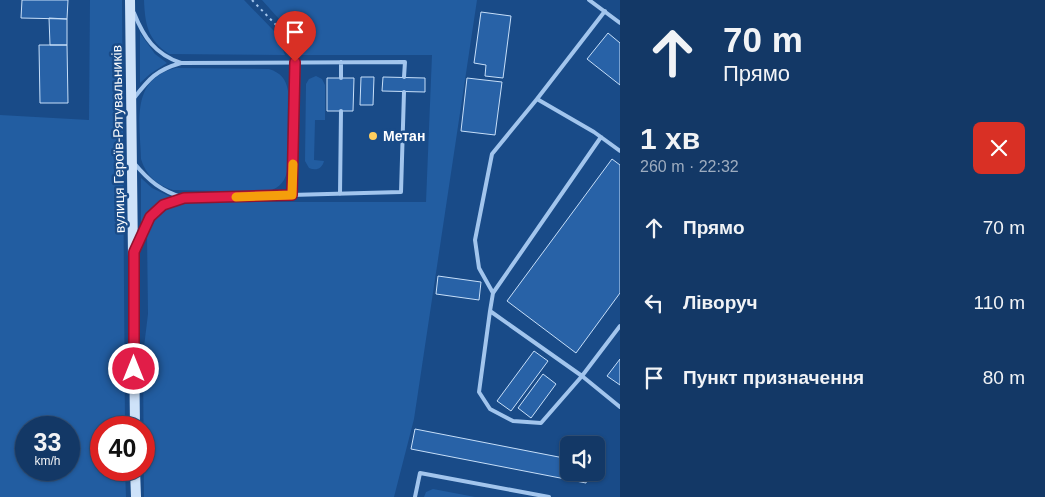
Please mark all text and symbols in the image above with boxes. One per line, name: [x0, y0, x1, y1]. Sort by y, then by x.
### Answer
pin: [274, 11, 316, 62]
icon: arrive: [281, 18, 309, 46]
icon: ahead: [640, 20, 705, 85]
text: 70 m: [723, 20, 803, 59]
street label: вулиця Героїв-Рятувальників: [108, 45, 128, 233]
text: Прямо: [723, 61, 790, 86]
text: 1 хв: [640, 122, 700, 155]
button: close: [973, 122, 1025, 174]
place label: Метан: [383, 128, 425, 144]
marker: Метан: [367, 130, 379, 142]
text: 260 m · 22:32: [640, 158, 739, 175]
icon: ahead: [640, 214, 668, 242]
text: Прямо: [683, 217, 745, 238]
text: 70 m: [983, 217, 1025, 238]
icon: left: [640, 289, 668, 317]
text: Ліворуч: [683, 292, 758, 313]
text: 110 m: [974, 292, 1025, 313]
position arrow: [107, 342, 159, 394]
icon: arrive: [640, 364, 668, 392]
text: Пункт призначення: [683, 367, 864, 388]
text: 80 m: [983, 367, 1025, 388]
speed limit sign: 40: [90, 416, 155, 481]
text: 33: [34, 428, 61, 456]
map controls: [560, 436, 605, 481]
button: sound: [560, 436, 605, 481]
text: km/h: [34, 454, 61, 468]

